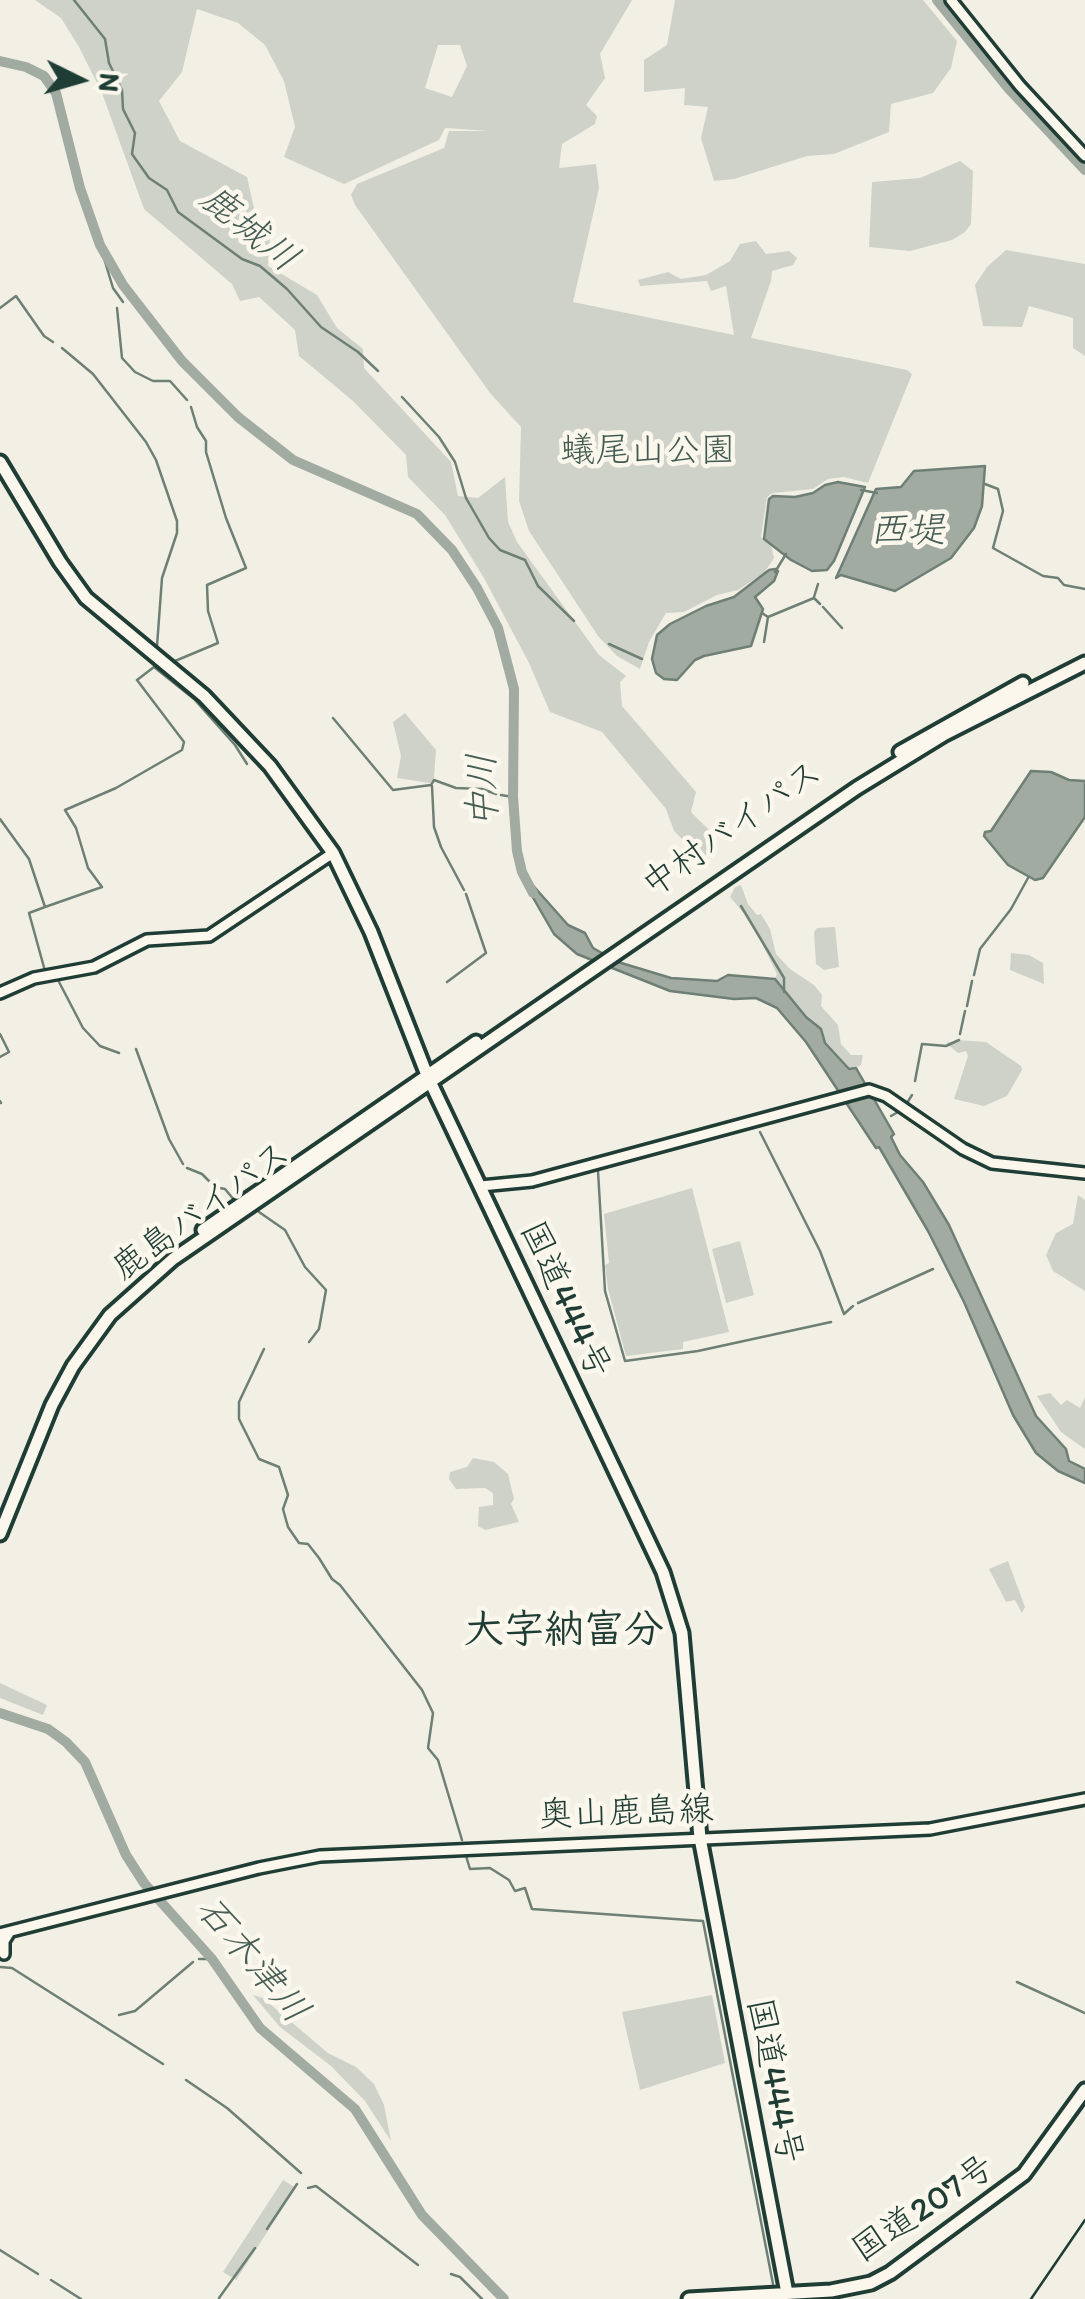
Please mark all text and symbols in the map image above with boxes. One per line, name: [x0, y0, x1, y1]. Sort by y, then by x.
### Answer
north arrow: [30, 30, 130, 130]
text: N: [92, 72, 128, 94]
water label: 鹿城川: [189, 176, 307, 284]
park label: 蟻尾山公園: [561, 431, 735, 473]
water label: 西堤: [869, 509, 945, 555]
water label: 中川: [462, 753, 508, 829]
street label: 中村バイパス: [635, 753, 831, 907]
street label: 鹿島バイパス: [105, 1133, 299, 1291]
street label: 国道444号: [509, 1215, 619, 1385]
district label: 大字納富分: [464, 1608, 664, 1656]
street label: 奥山鹿島線: [538, 1790, 714, 1838]
water label: 石木津川: [185, 1888, 317, 2034]
street label: 国道444号: [736, 1994, 810, 2168]
street label: 国道207号: [845, 2147, 1003, 2273]

